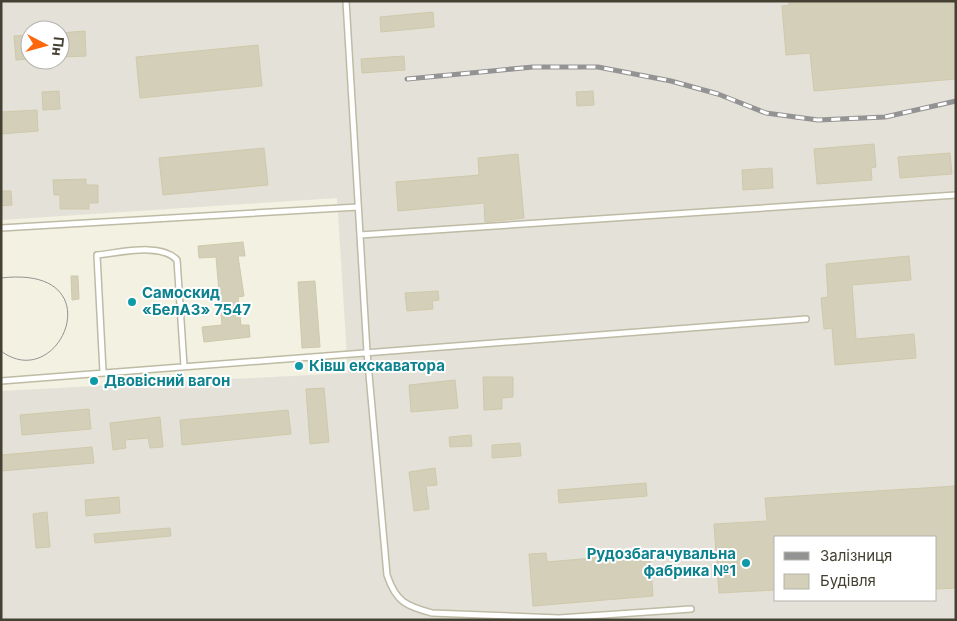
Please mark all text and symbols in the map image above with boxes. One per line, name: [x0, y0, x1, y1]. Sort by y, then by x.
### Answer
north arrow: [20, 20, 70, 70]
text: Пн: [49, 36, 68, 57]
place label: Самоскид «БелАЗ» 7547: [142, 283, 251, 319]
marker: Самоскид «БелАЗ» 7547: [126, 296, 138, 308]
place label: Ківш екскаватора: [309, 356, 445, 375]
marker: Ківш екскаватора: [293, 360, 305, 372]
place label: Двовісний вагон: [104, 371, 230, 390]
marker: Двовісний вагон: [88, 375, 100, 387]
legend: [774, 536, 937, 601]
place label: Рудозбагачувальна фабрика №1: [587, 544, 736, 580]
text: Залізниця: [820, 546, 892, 565]
marker: Рудозбагачувальна фабрика №1: [740, 557, 752, 569]
text: Будівля: [820, 571, 876, 590]

